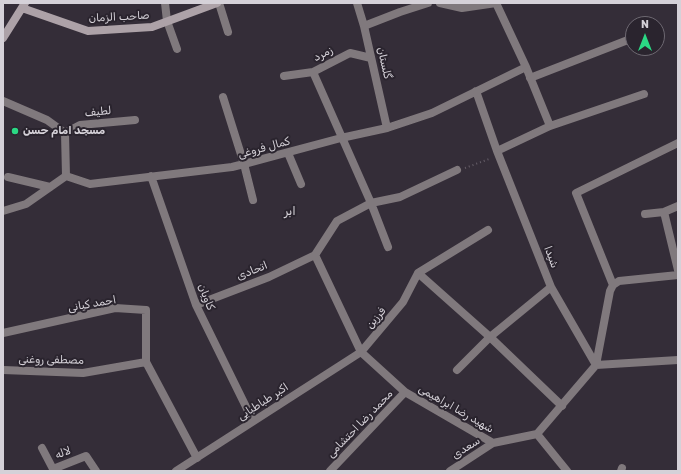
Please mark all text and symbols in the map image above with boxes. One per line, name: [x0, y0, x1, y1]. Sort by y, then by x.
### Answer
street label: صاحب الزمان: [88, 9, 150, 25]
north arrow: [625, 16, 665, 56]
text: N: [641, 18, 649, 31]
street label: زمرد: [311, 43, 335, 65]
street label: گلستان: [374, 46, 394, 80]
street label: لطیف: [84, 104, 112, 120]
place label: مسجد امام حسن: [23, 124, 105, 138]
marker: مسجد امام حسن: [10, 126, 20, 136]
street label: کمال فروغی: [236, 135, 292, 161]
district label: ابر: [284, 205, 296, 219]
street label: شیدا: [541, 244, 561, 270]
street label: اتحادی: [234, 259, 270, 283]
street label: کاویان: [195, 282, 217, 312]
street label: احمد کیانی: [67, 293, 117, 315]
street label: فرزین: [363, 305, 389, 331]
street label: مصطفی روغنی: [18, 353, 84, 367]
street label: اکبر طباطبایی: [235, 381, 291, 423]
street label: شهید رضا ابراهیمی: [416, 382, 496, 436]
street label: محمد رضا احتشامی: [324, 387, 396, 461]
street label: سعدی: [449, 434, 483, 462]
street label: لاله: [53, 444, 73, 462]

